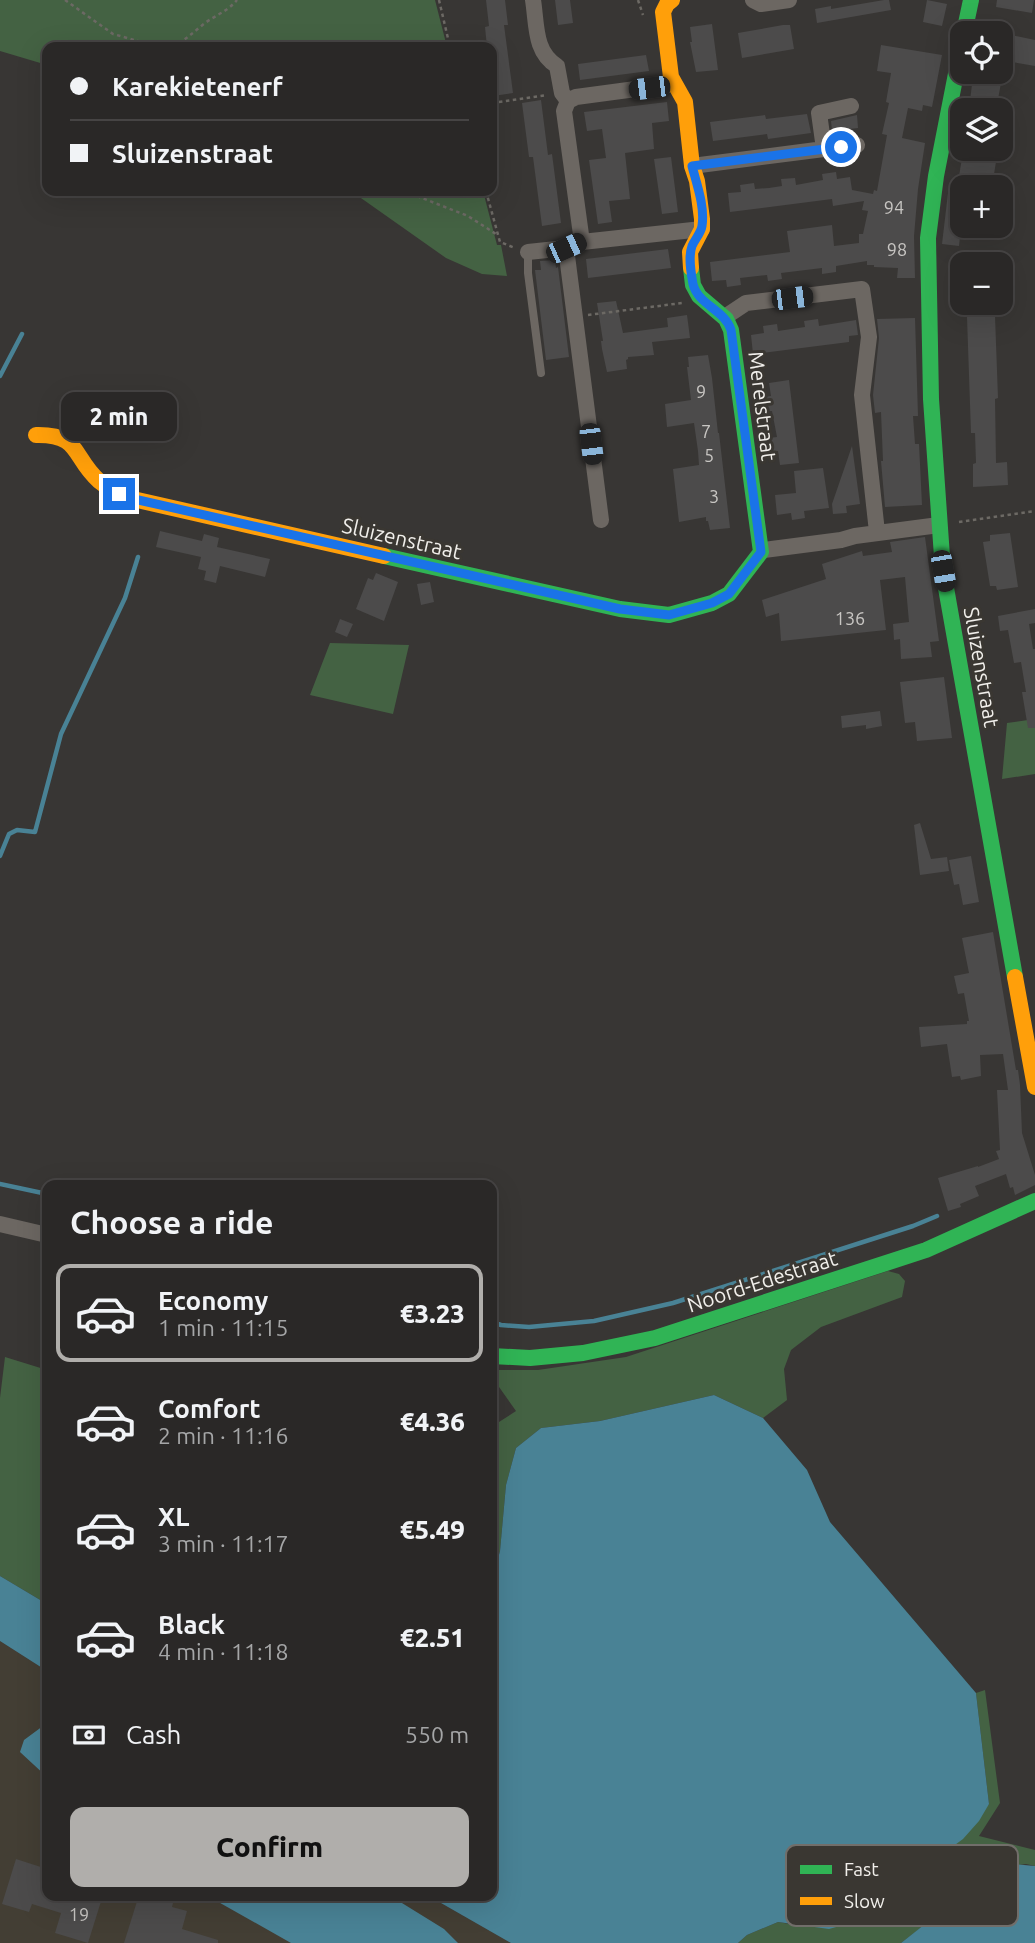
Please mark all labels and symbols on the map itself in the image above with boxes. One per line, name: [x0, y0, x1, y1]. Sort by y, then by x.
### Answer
car: [627, 75, 672, 101]
route start: [825, 131, 857, 163]
house number: 94: [884, 197, 904, 217]
car: [543, 230, 590, 266]
house number: 98: [887, 239, 907, 259]
car: [770, 285, 815, 311]
street label: Merelstraat: [744, 350, 782, 462]
house number: 9: [696, 381, 706, 401]
callout: 2 min: [61, 392, 177, 442]
house number: 7: [701, 421, 711, 441]
car: [579, 422, 604, 466]
house number: 5: [704, 445, 714, 465]
route end: [103, 478, 135, 510]
house number: 3: [709, 486, 719, 506]
street label: Sluizenstraat: [340, 513, 464, 563]
car: [930, 548, 957, 594]
street label: Sluizenstraat: [960, 605, 1004, 729]
house number: 136: [835, 608, 865, 628]
street label: Noord-Edestraat: [684, 1245, 840, 1317]
legend: [786, 1845, 1018, 1926]
text: Fast: [844, 1858, 879, 1880]
text: Slow: [844, 1890, 885, 1912]
house number: 19: [69, 1904, 89, 1924]

